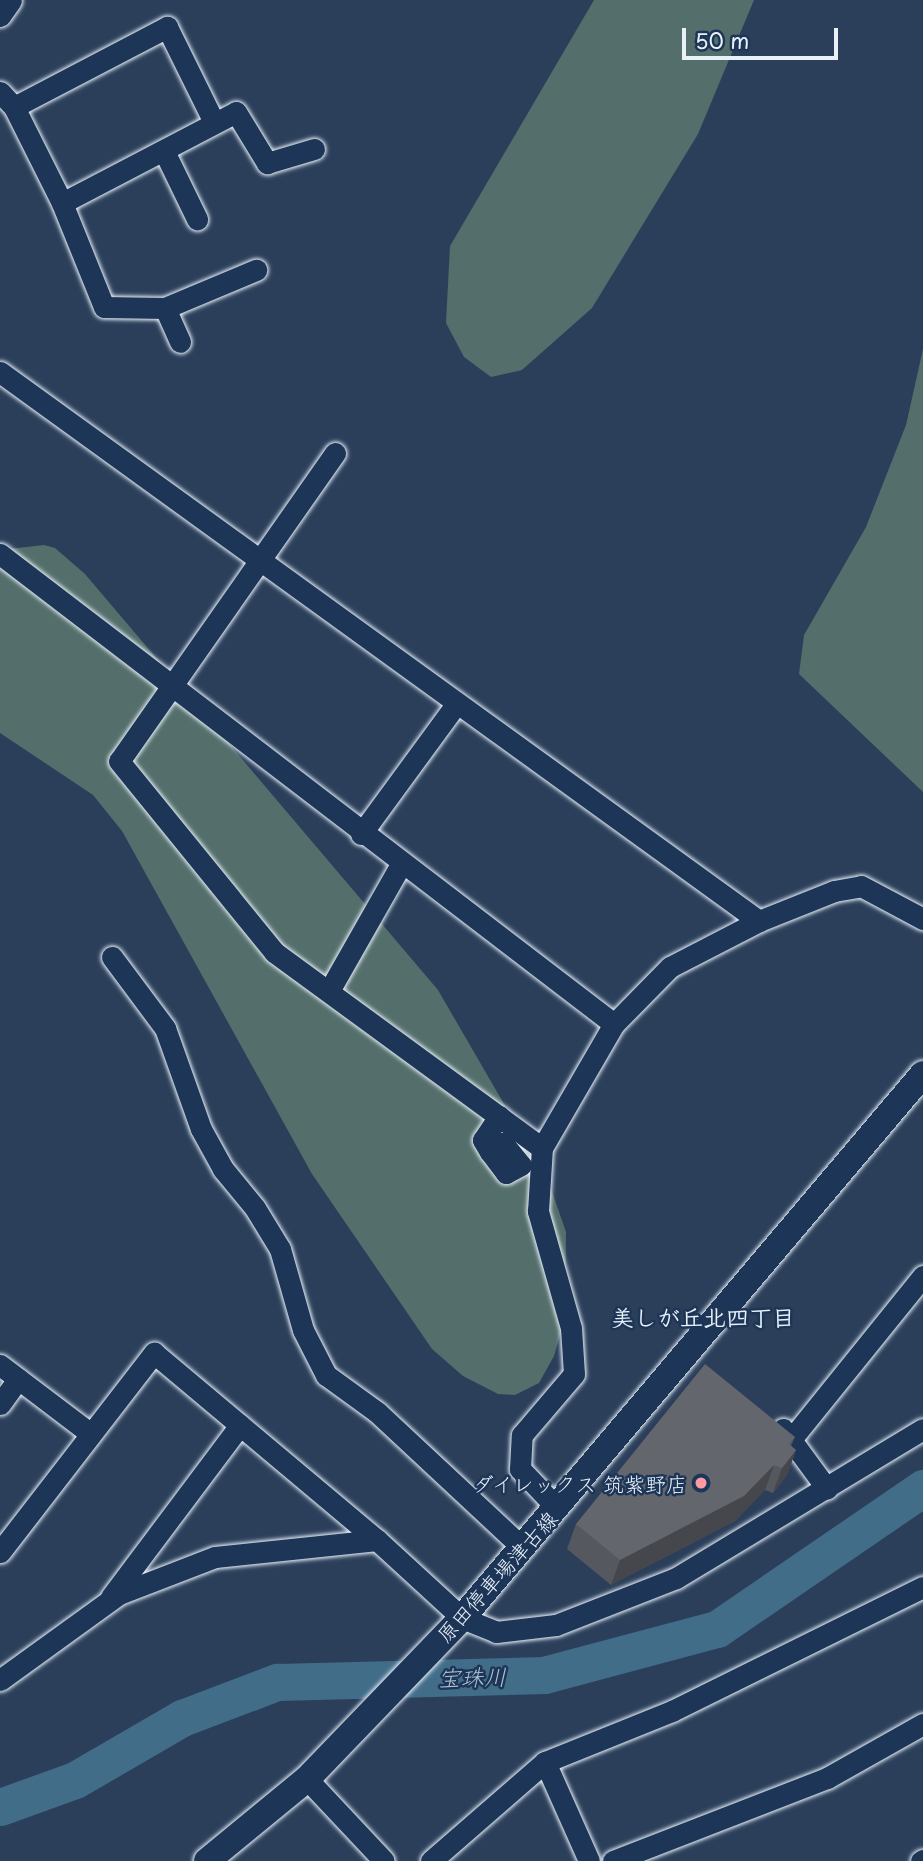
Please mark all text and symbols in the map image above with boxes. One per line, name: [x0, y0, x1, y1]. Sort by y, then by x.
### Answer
scale bar: [685, 14, 841, 58]
text: 50 m: [695, 24, 749, 56]
district label: 美しが丘北四丁目: [611, 1303, 795, 1331]
place label: ダイレックス 筑紫野店: [470, 1470, 687, 1496]
marker: ダイレックス 筑紫野店: [693, 1475, 709, 1491]
street label: 原田停車場津古線: [430, 1505, 562, 1647]
water label: 宝珠川: [437, 1663, 507, 1691]

